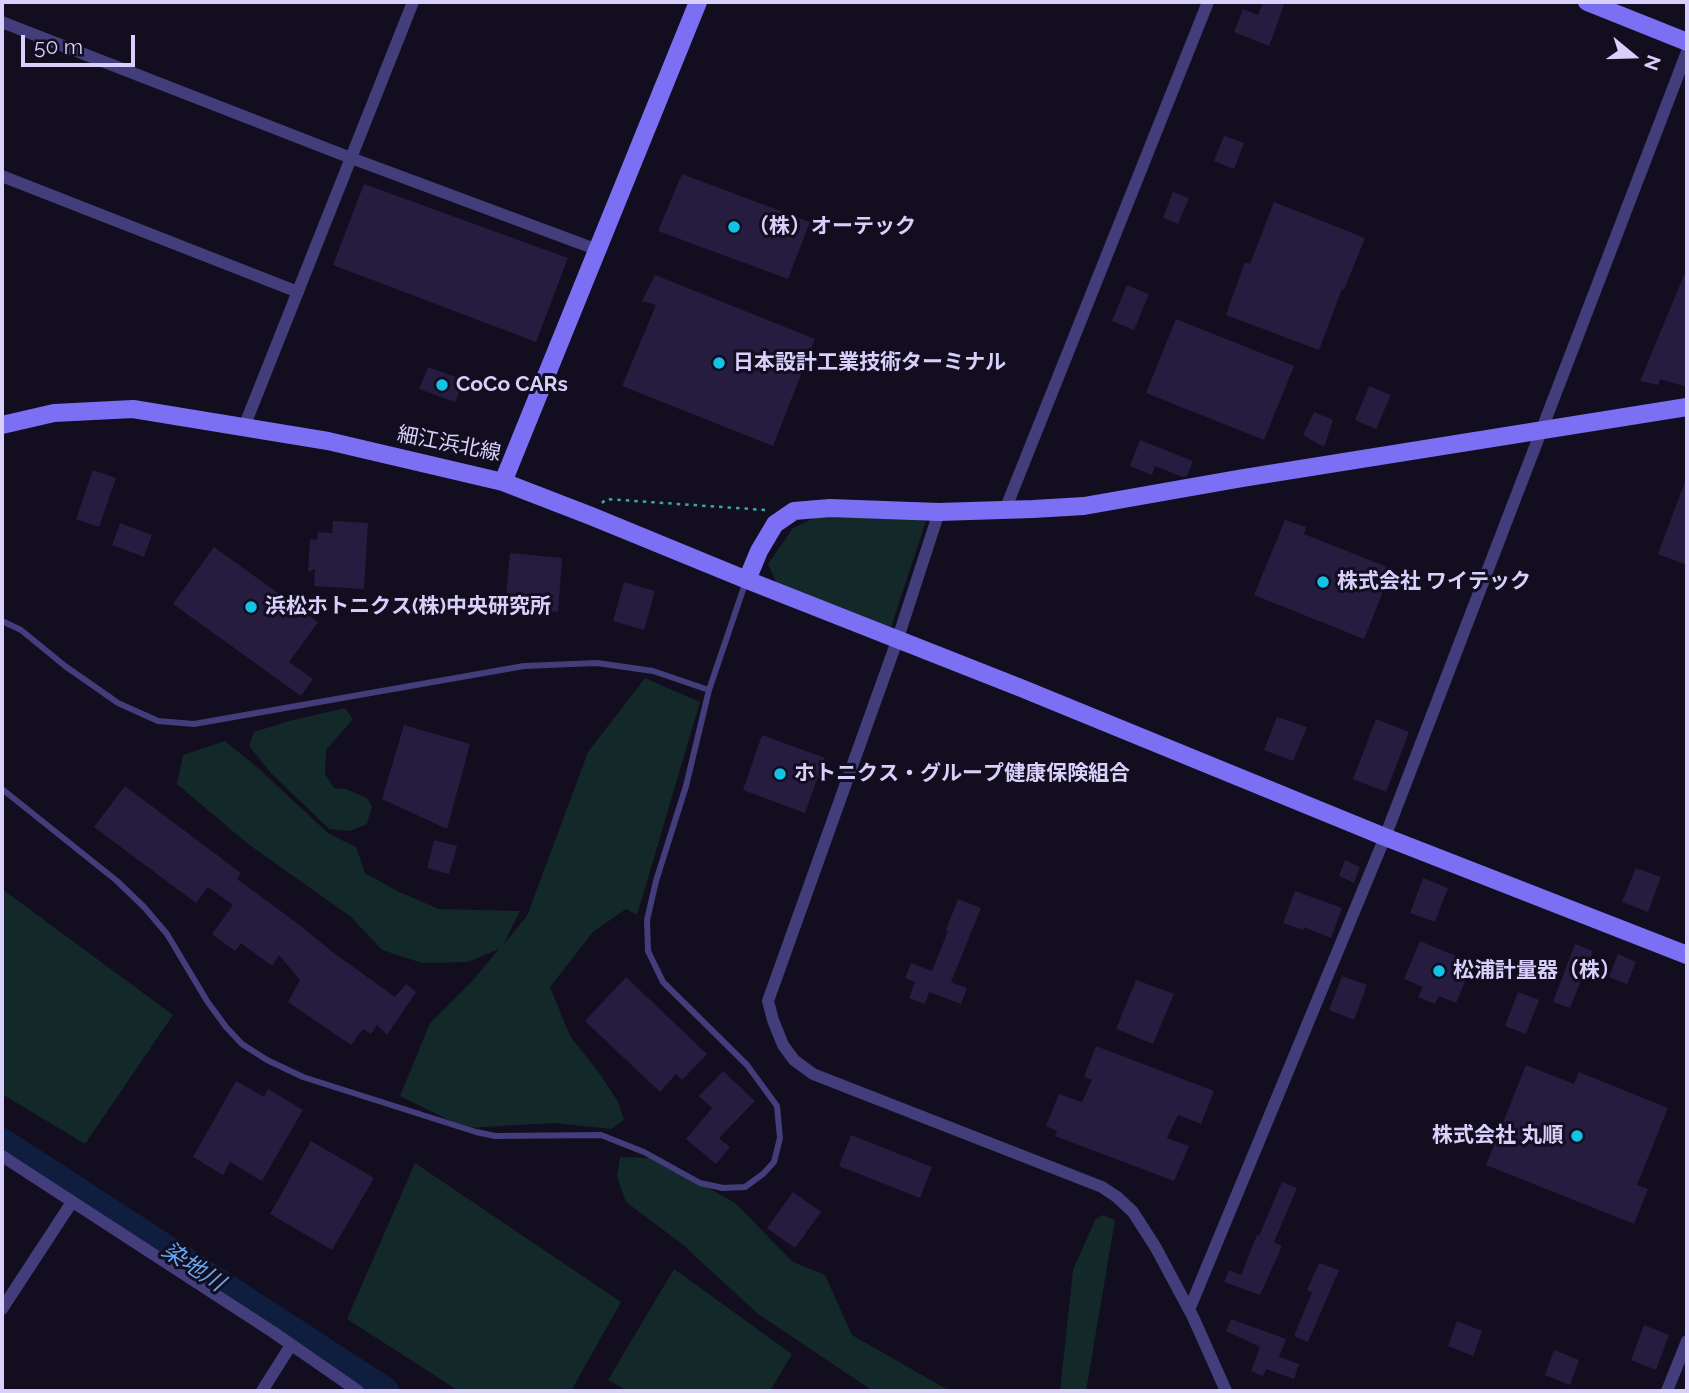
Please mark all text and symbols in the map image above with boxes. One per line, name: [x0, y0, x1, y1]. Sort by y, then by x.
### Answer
scale bar: [24, 21, 138, 65]
north arrow: [1598, 21, 1668, 91]
text: 50 m: [34, 34, 83, 59]
text: N: [1640, 52, 1666, 73]
place label: （株）オーテック: [748, 214, 916, 240]
marker: （株）オーテック: [726, 219, 742, 235]
place label: 日本設計工業技術ターミナル: [733, 350, 1006, 376]
marker: 日本設計工業技術ターミナル: [711, 355, 727, 371]
place label: CoCo CARs: [456, 372, 568, 398]
marker: CoCo CARs: [434, 377, 450, 393]
street label: 細江浜北線: [395, 422, 503, 466]
place label: 株式会社 ワイテック: [1337, 569, 1531, 595]
marker: 株式会社 ワイテック: [1315, 574, 1331, 590]
place label: 浜松ホトニクス(株)中央研究所: [265, 594, 551, 620]
marker: 浜松ホトニクス(株)中央研究所: [243, 599, 259, 615]
place label: ホトニクス・グループ健康保険組合: [794, 761, 1130, 787]
marker: ホトニクス・グループ健康保険組合: [772, 766, 788, 782]
place label: 松浦計量器（株）: [1453, 958, 1621, 984]
marker: 松浦計量器（株）: [1431, 963, 1447, 979]
place label: 株式会社 丸順: [1432, 1123, 1563, 1149]
marker: 株式会社 丸順: [1569, 1128, 1585, 1144]
water label: 染地川: [157, 1237, 229, 1297]

